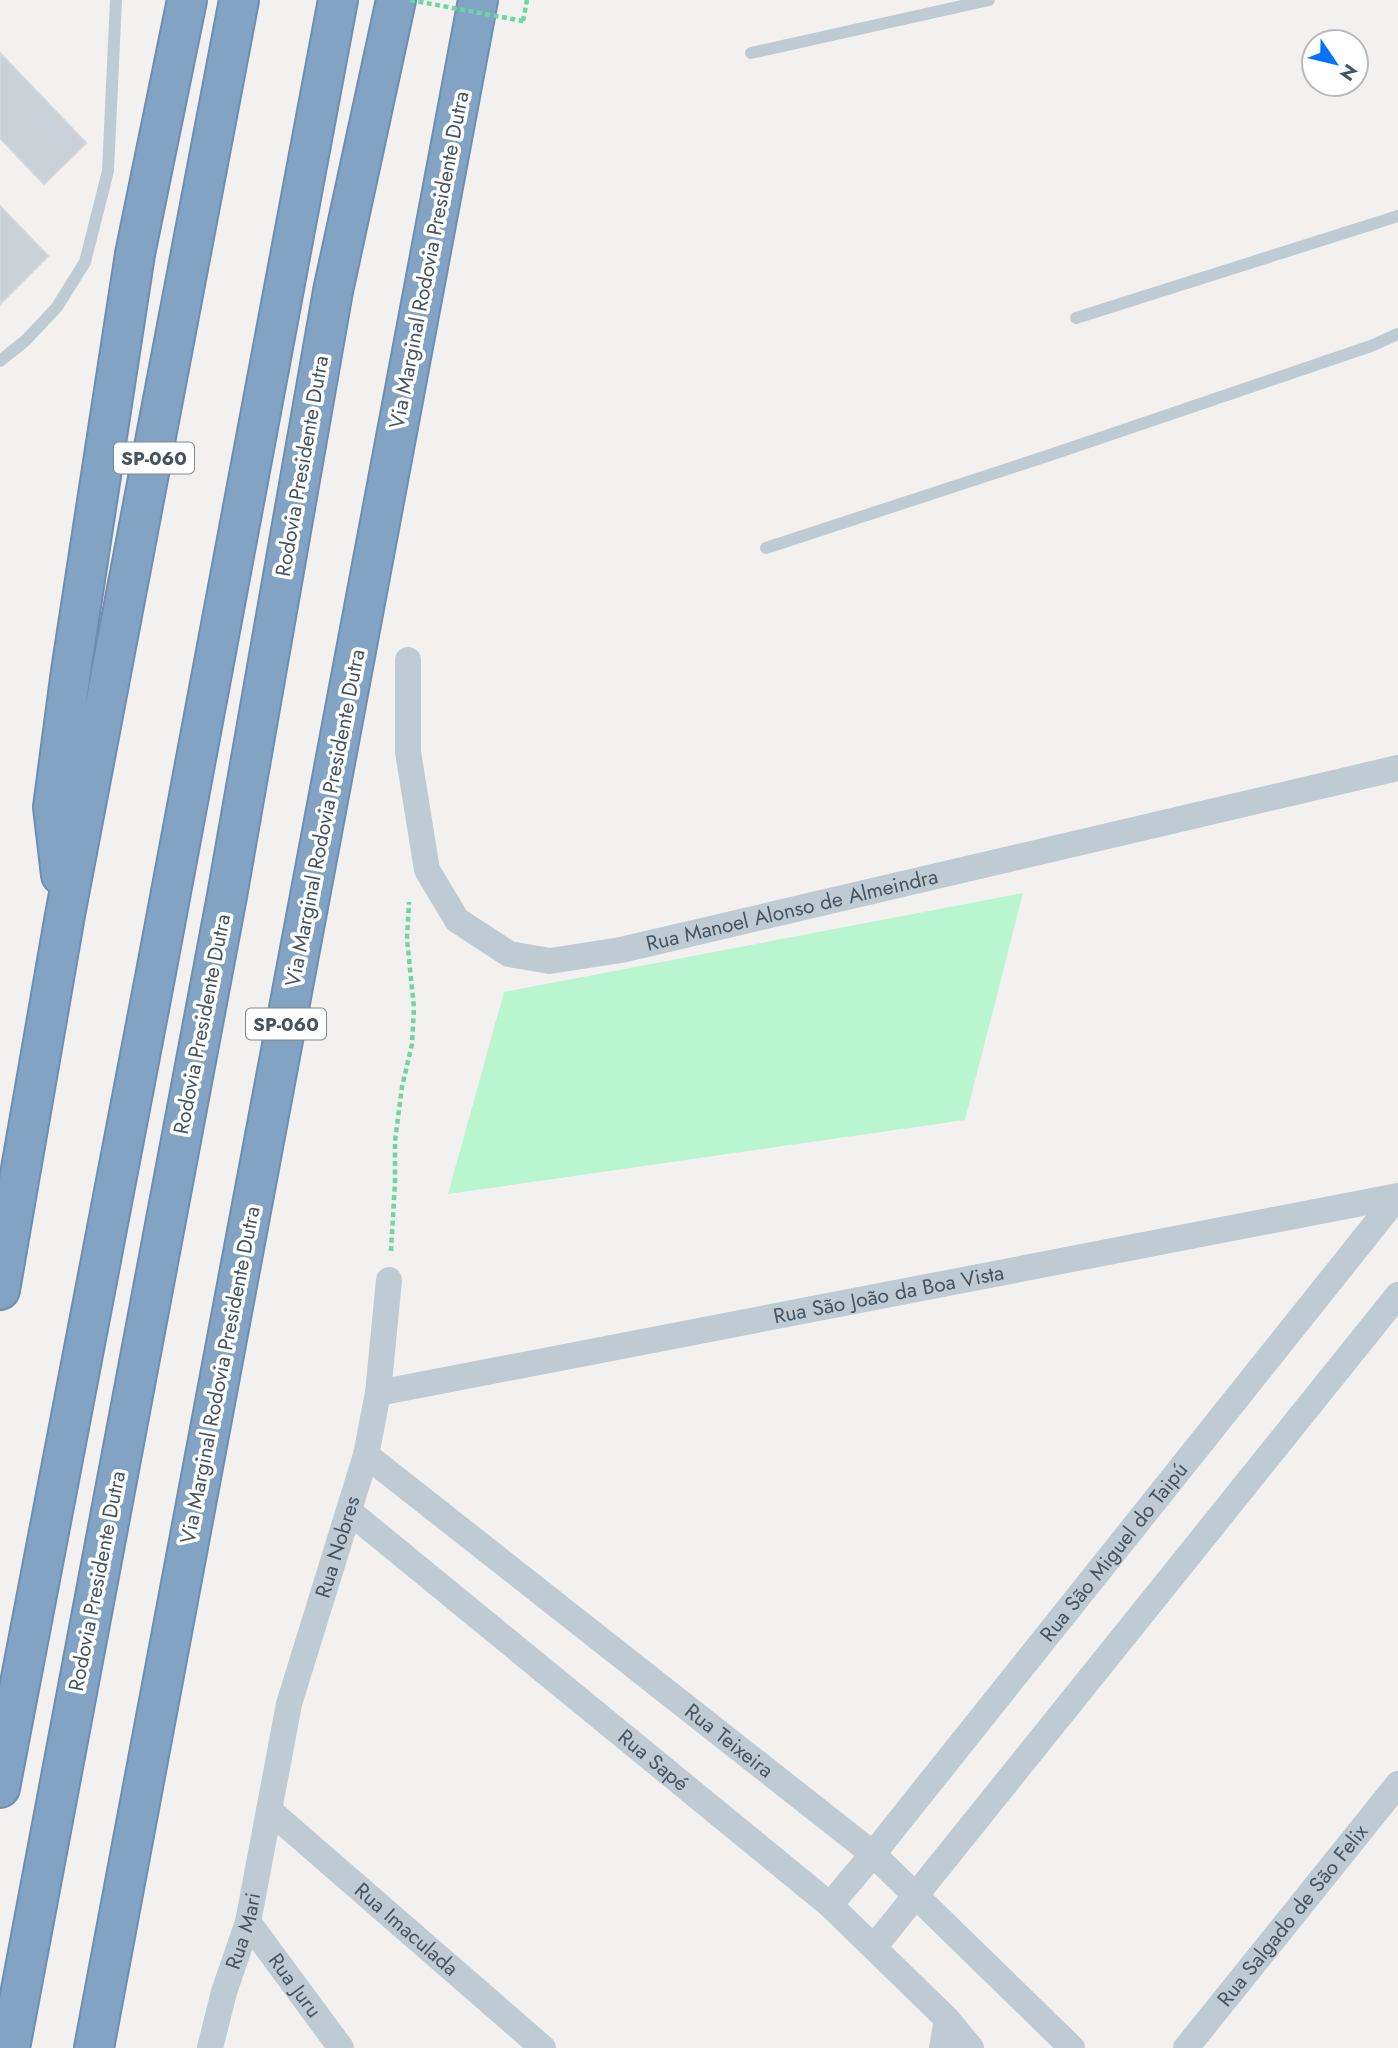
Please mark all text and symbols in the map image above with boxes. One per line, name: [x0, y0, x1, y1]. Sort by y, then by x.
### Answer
north arrow: [1300, 28, 1370, 98]
text: N: [1333, 59, 1364, 86]
street label: Via Marginal Rodovia Presidente Dutra: [382, 89, 476, 431]
street label: Rodovia Presidente Dutra: [268, 353, 336, 579]
road number: SP-060: [114, 442, 194, 474]
street label: Via Marginal Rodovia Presidente Dutra: [278, 647, 372, 989]
street label: Rua Manoel Alonso de Almeindra: [643, 861, 941, 959]
street label: Rodovia Presidente Dutra: [166, 911, 238, 1137]
road number: SP-060: [246, 1008, 326, 1040]
street label: Via Marginal Rodovia Presidente Dutra: [173, 1204, 267, 1546]
street label: Rua São João da Boa Vista: [771, 1257, 1006, 1331]
street label: Rua São Miguel do Taipú: [1033, 1456, 1195, 1648]
street label: Rodovia Presidente Dutra: [61, 1468, 133, 1694]
street label: Rua Nobres: [308, 1492, 367, 1602]
street label: Rua Teixeira: [678, 1696, 780, 1785]
street label: Rua Sapé: [611, 1722, 695, 1799]
street label: Rua Salgado de São Felix: [1210, 1818, 1375, 2013]
street label: Rua Imaculada: [348, 1876, 465, 1983]
street label: Rua Mari: [218, 1890, 268, 1973]
street label: Rua Juru: [261, 1947, 329, 2024]

